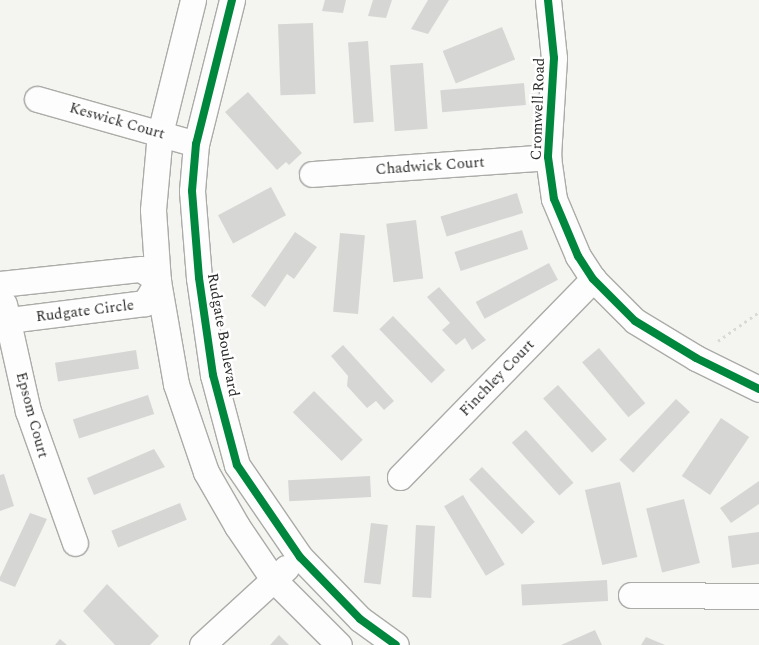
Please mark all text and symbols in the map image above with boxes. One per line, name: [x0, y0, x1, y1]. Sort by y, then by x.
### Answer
street label: Cromwell Road: [527, 57, 549, 161]
street label: Keswick Court: [67, 99, 167, 143]
street label: Chadwick Court: [375, 153, 485, 179]
street label: Rudgate Boulevard: [203, 272, 243, 398]
street label: Rudgate Circle: [35, 296, 135, 326]
street label: Finchley Court: [456, 336, 538, 420]
street label: Epsom Court: [12, 370, 52, 460]

